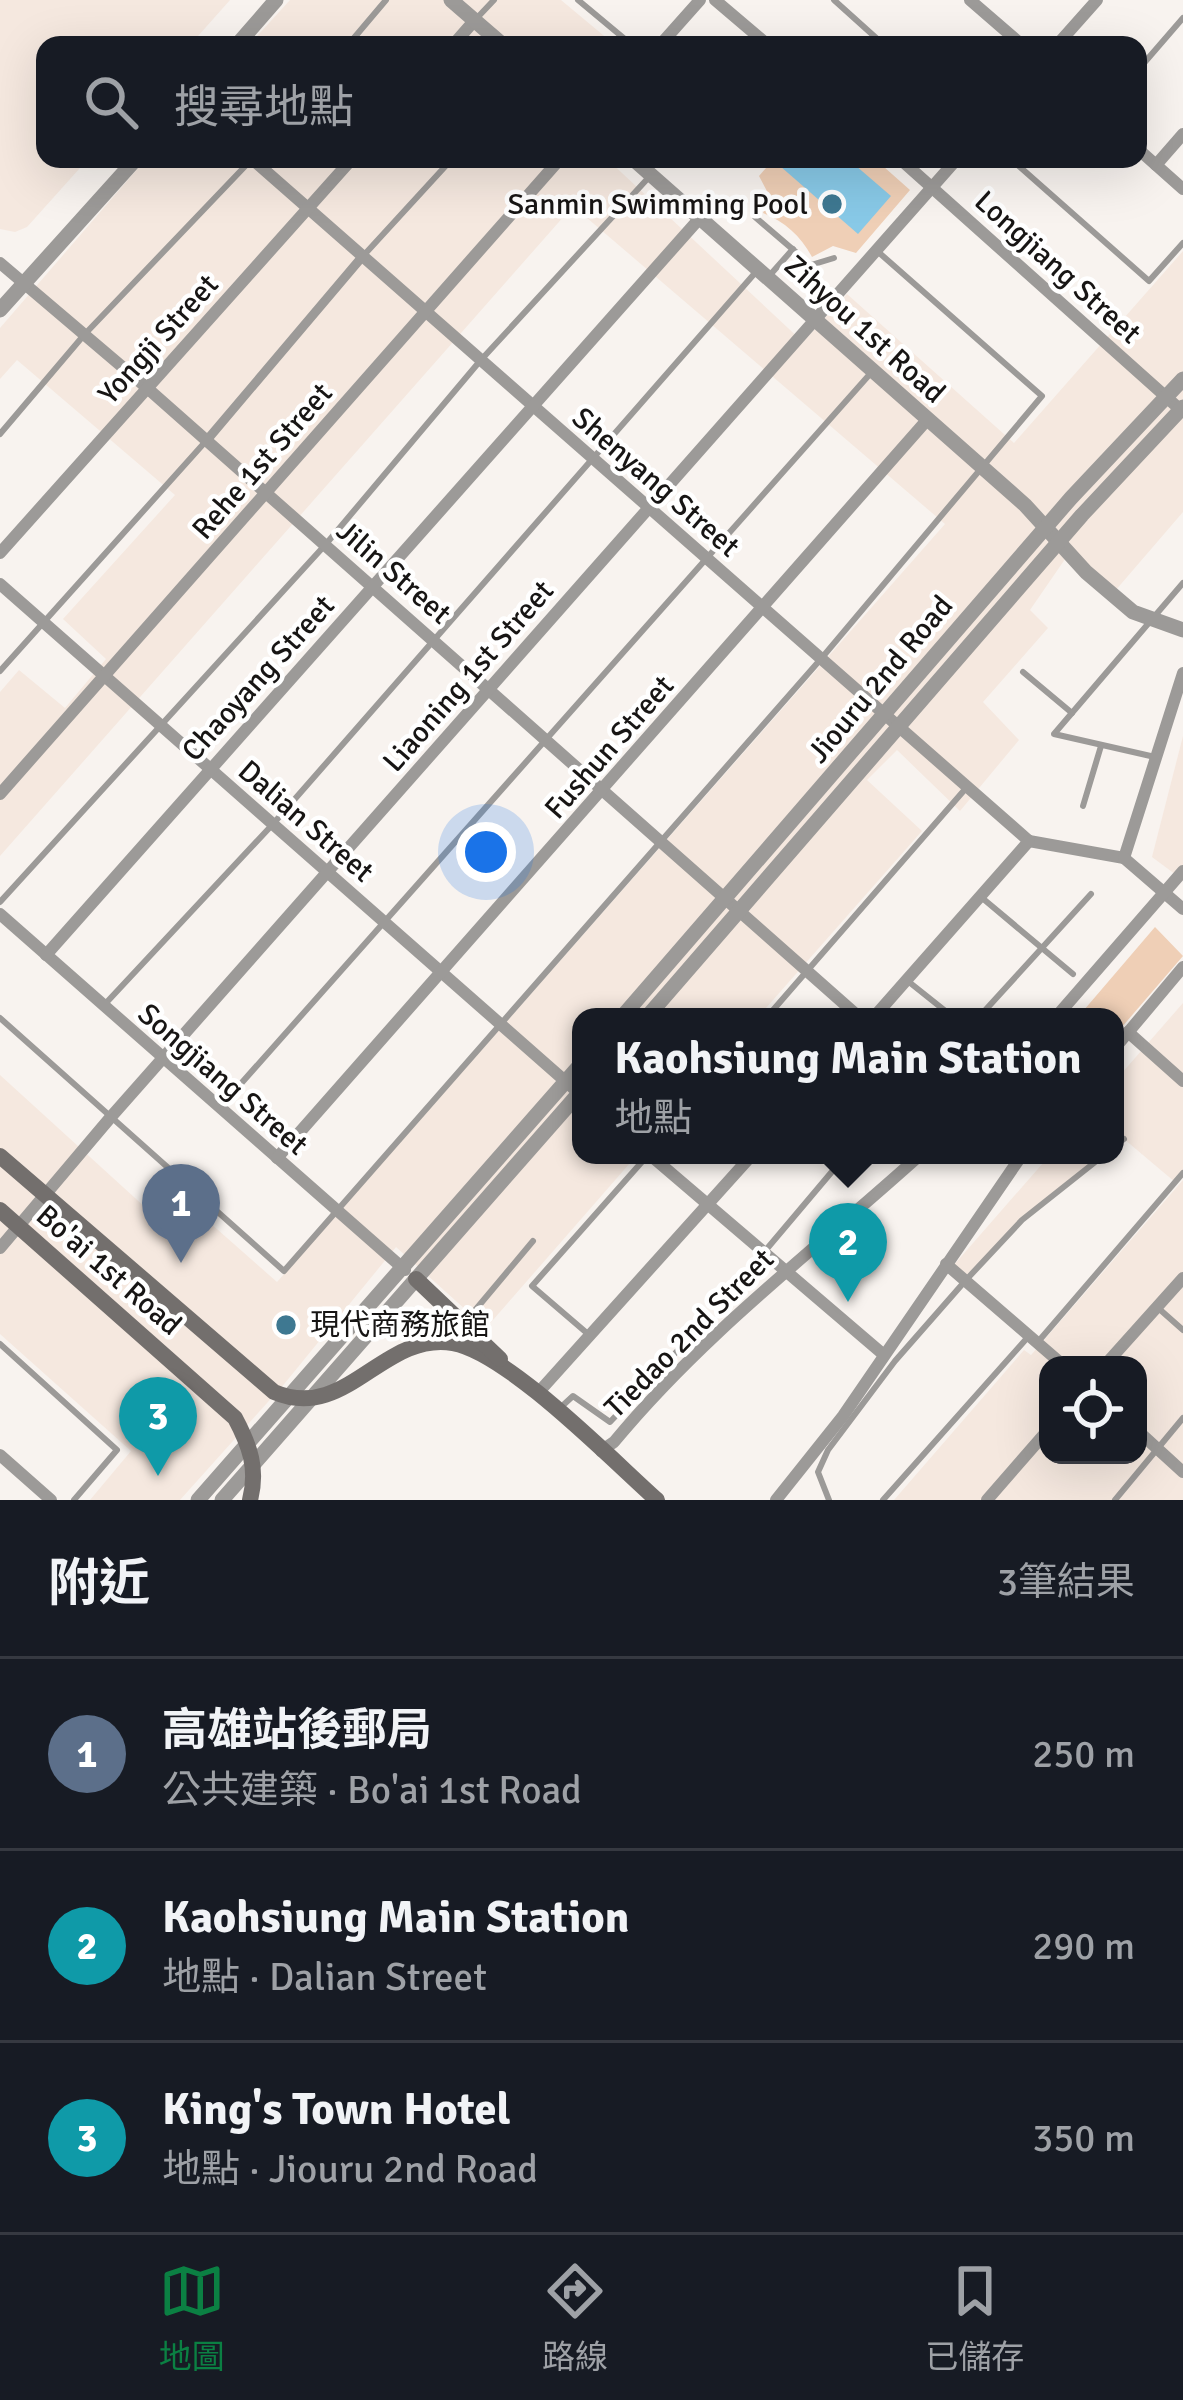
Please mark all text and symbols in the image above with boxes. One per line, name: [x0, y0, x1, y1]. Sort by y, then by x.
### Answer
search box: [36, 36, 1147, 168]
icon: search: [78, 69, 144, 135]
text: 搜尋地點: [174, 80, 354, 135]
street label: Longjiang Street: [967, 183, 1149, 352]
place label: Sanmin Swimming Pool: [507, 186, 808, 223]
marker: Sanmin Swimming Pool: [819, 191, 845, 217]
street label: Zihyou 1st Road: [777, 247, 953, 411]
street label: Yongji Street: [90, 267, 226, 412]
street label: Rehe 1st Street: [184, 376, 340, 547]
street label: Shenyang Street: [564, 400, 747, 565]
street label: Jilin Street: [329, 513, 458, 632]
street label: Liaoning 1st Street: [375, 573, 562, 780]
street label: Chaoyang Street: [174, 588, 343, 769]
street label: Jiouru 2nd Road: [800, 588, 961, 770]
street label: Fushun Street: [537, 668, 682, 827]
street label: Dalian Street: [230, 752, 381, 890]
your location: [456, 822, 516, 882]
street label: Songjiang Street: [130, 996, 315, 1163]
popup: [572, 1008, 1124, 1164]
text: Kaohsiung Main Station: [614, 1031, 1082, 1086]
text: 地點: [614, 1094, 692, 1142]
pin: 1: [142, 1164, 220, 1263]
street label: Bo'ai 1st Road: [29, 1197, 189, 1343]
pin: 2: [809, 1203, 887, 1302]
street label: Tiedao 2nd Street: [597, 1241, 782, 1426]
place label: 現代商務旅館: [310, 1307, 490, 1344]
marker: 現代商務旅館: [273, 1312, 299, 1338]
map controls: [1039, 1356, 1147, 1464]
button: locate: [1039, 1356, 1147, 1464]
pin: 3: [119, 1377, 197, 1476]
text: 附近: [48, 1552, 150, 1615]
text: 3筆結果: [997, 1558, 1135, 1606]
text: 高雄站後郵局: [162, 1703, 432, 1758]
text: 1: [76, 1730, 98, 1778]
text: 250 m: [1032, 1730, 1135, 1778]
text: 公共建築 · Bo'ai 1st Road: [162, 1766, 582, 1814]
text: Kaohsiung Main Station: [162, 1890, 629, 1945]
text: 2: [76, 1922, 98, 1970]
text: 290 m: [1032, 1922, 1135, 1970]
text: 地點 · Dalian Street: [162, 1953, 487, 2001]
text: King's Town Hotel: [162, 2082, 511, 2137]
text: 3: [76, 2114, 98, 2162]
text: 350 m: [1032, 2114, 1135, 2162]
text: 地點 · Jiouru 2nd Road: [162, 2145, 538, 2193]
tab: 地圖: [159, 2258, 225, 2378]
tab: 路線: [542, 2258, 608, 2378]
tab: 已儲存: [925, 2258, 1024, 2378]

